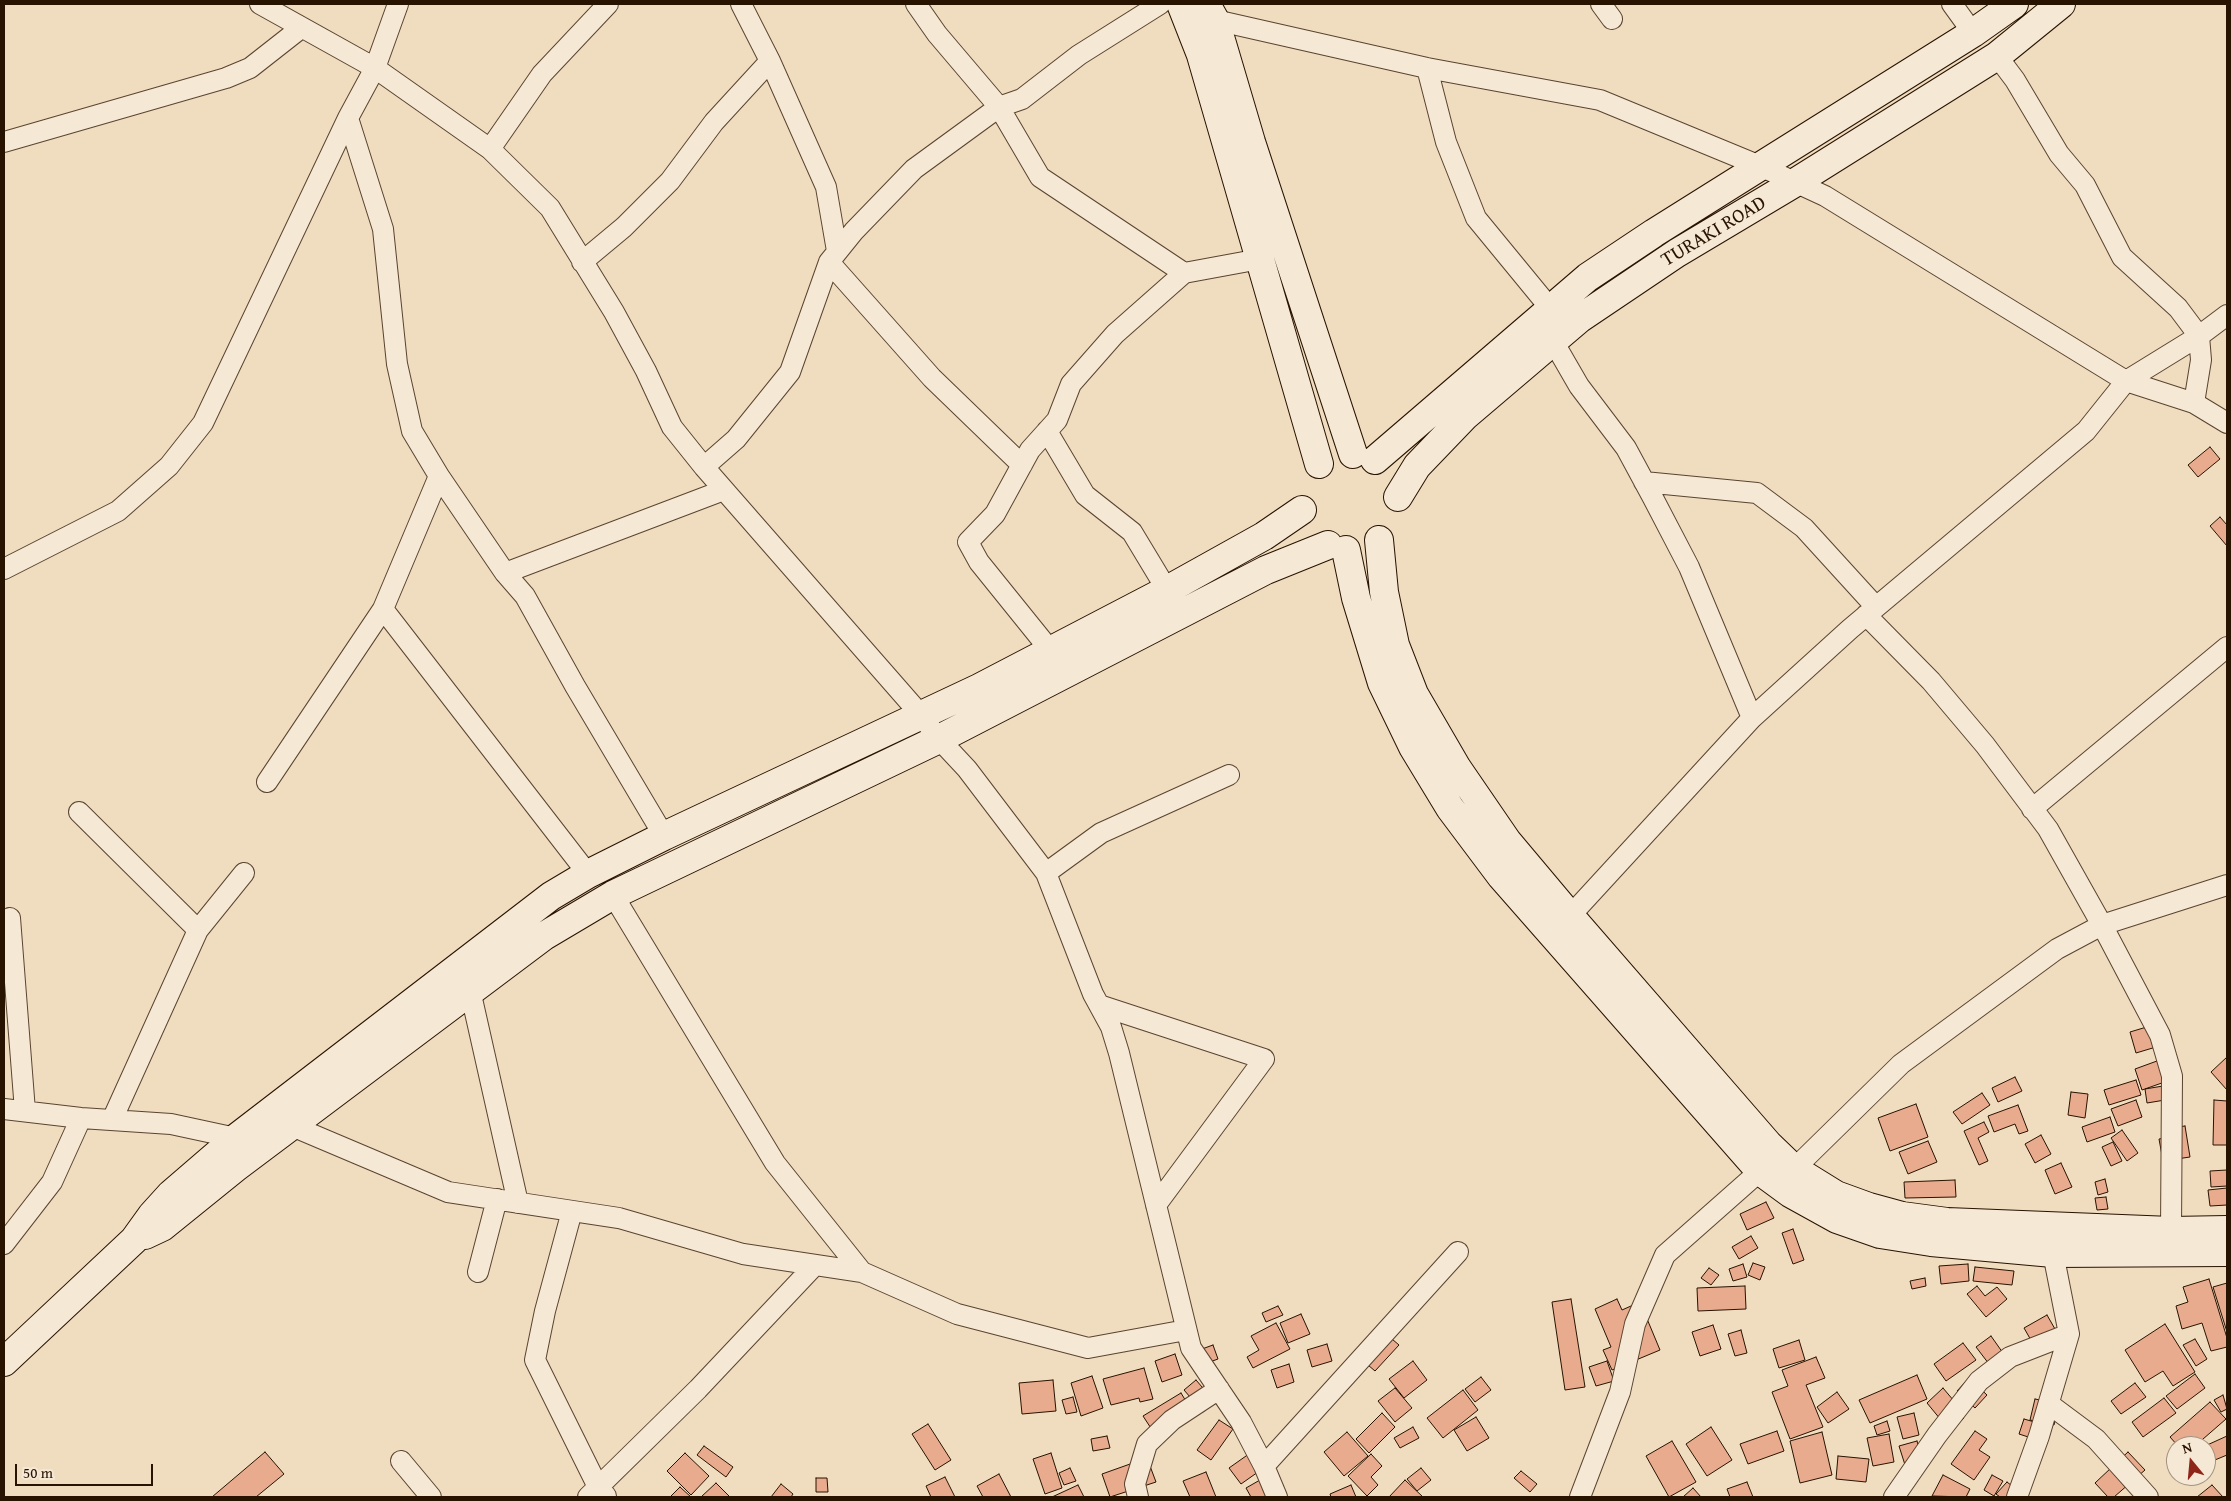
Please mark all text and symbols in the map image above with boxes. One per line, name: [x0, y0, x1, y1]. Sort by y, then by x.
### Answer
street label: TURAKI ROAD: [1657, 191, 1771, 273]
north arrow: [2166, 1436, 2216, 1486]
text: N: [2180, 1437, 2194, 1459]
scale bar: [18, 1454, 155, 1486]
text: 50 m: [23, 1462, 53, 1483]

